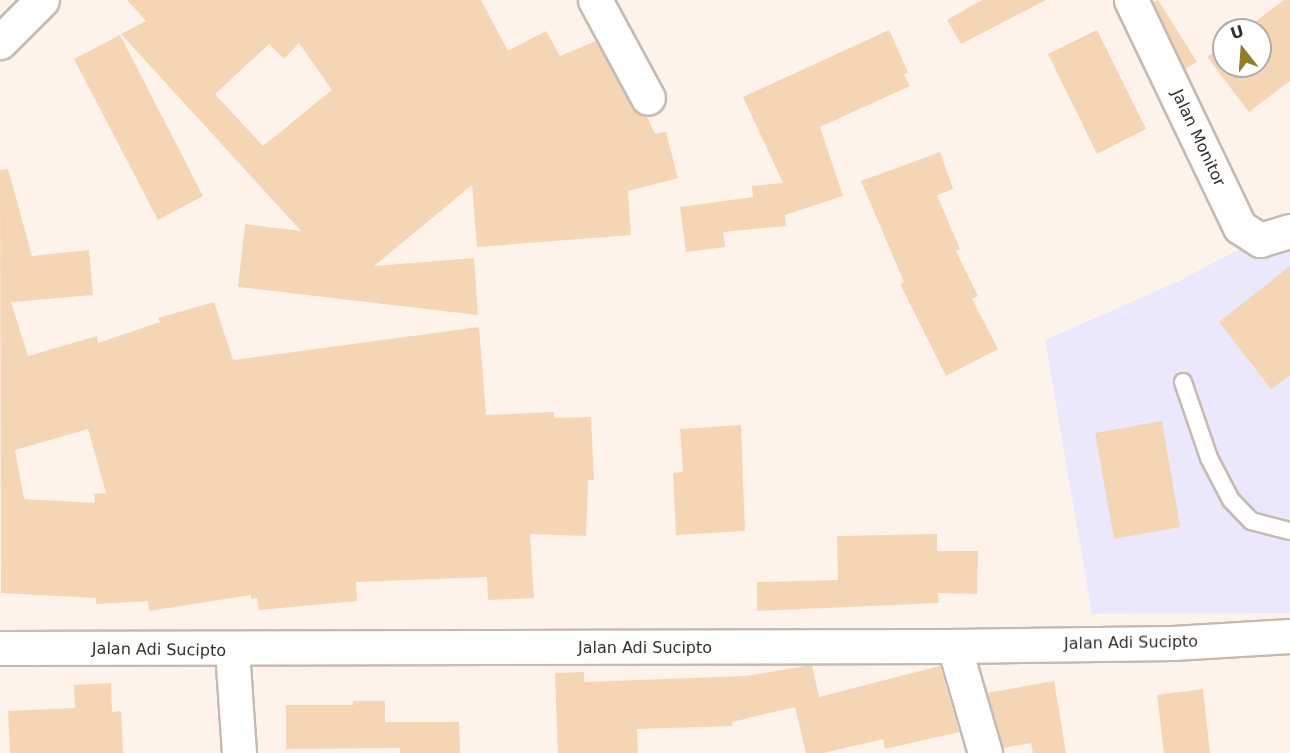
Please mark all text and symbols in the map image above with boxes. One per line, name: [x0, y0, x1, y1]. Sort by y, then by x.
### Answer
north arrow: [1212, 18, 1272, 78]
text: U: [1228, 21, 1246, 43]
street label: Jalan Monitor: [1167, 86, 1229, 190]
street label: Jalan Adi Sucipto: [1064, 632, 1198, 654]
street label: Jalan Adi Sucipto: [578, 638, 712, 658]
street label: Jalan Adi Sucipto: [92, 639, 226, 661]

